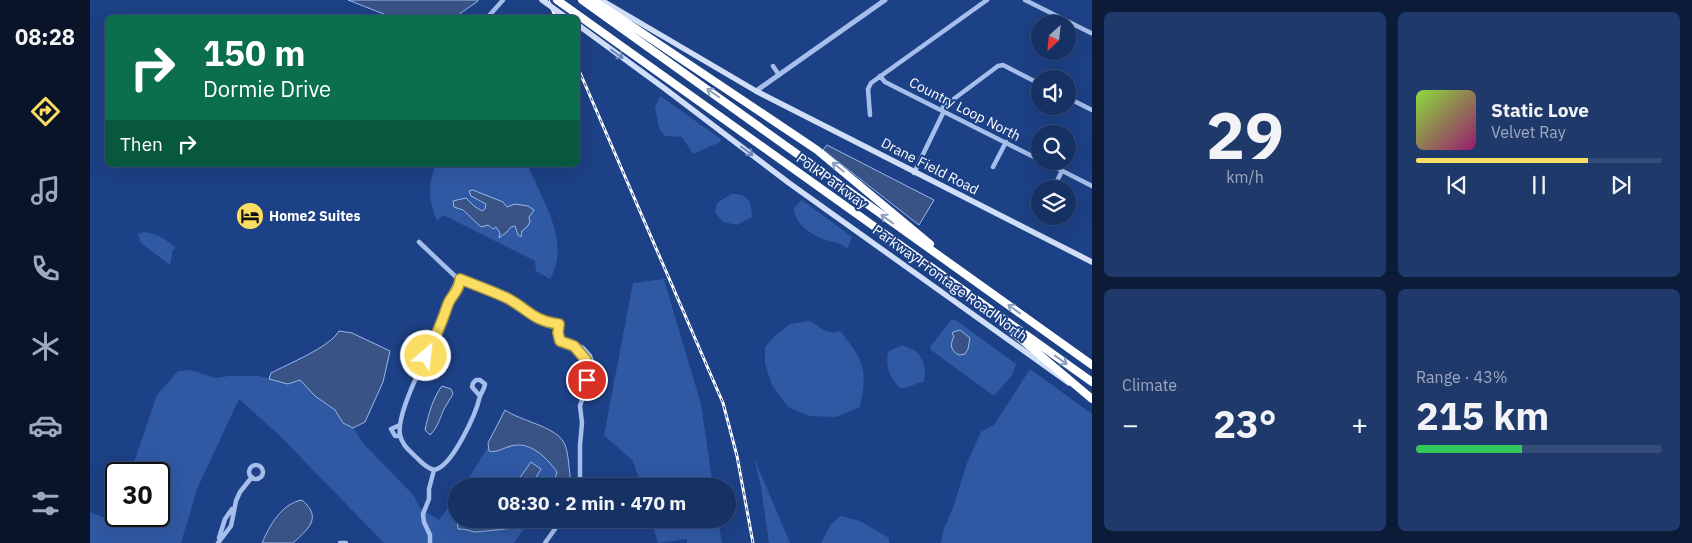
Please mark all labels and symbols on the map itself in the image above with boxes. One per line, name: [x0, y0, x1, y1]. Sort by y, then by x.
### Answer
north arrow: [1031, 15, 1076, 60]
one-way arrow: [610, 48, 623, 59]
street label: Country Loop North: [906, 73, 1024, 145]
one-way arrow: [706, 88, 720, 98]
street label: Drane Field Road: [878, 134, 982, 198]
one-way arrow: [740, 146, 754, 156]
street label: Polk Parkway: [793, 149, 871, 213]
one-way arrow: [832, 162, 845, 173]
hotel icon: Home2 Suites: [235, 201, 265, 231]
place label: Home2 Suites: [269, 207, 360, 225]
one-way arrow: [881, 213, 894, 224]
street label: Parkway Frontage Road North: [869, 221, 1031, 345]
one-way arrow: [1007, 304, 1021, 314]
position arrow: [399, 329, 451, 381]
one-way arrow: [1054, 355, 1068, 365]
pin: [566, 359, 608, 401]
speed limit sign: 30: [105, 462, 170, 527]

